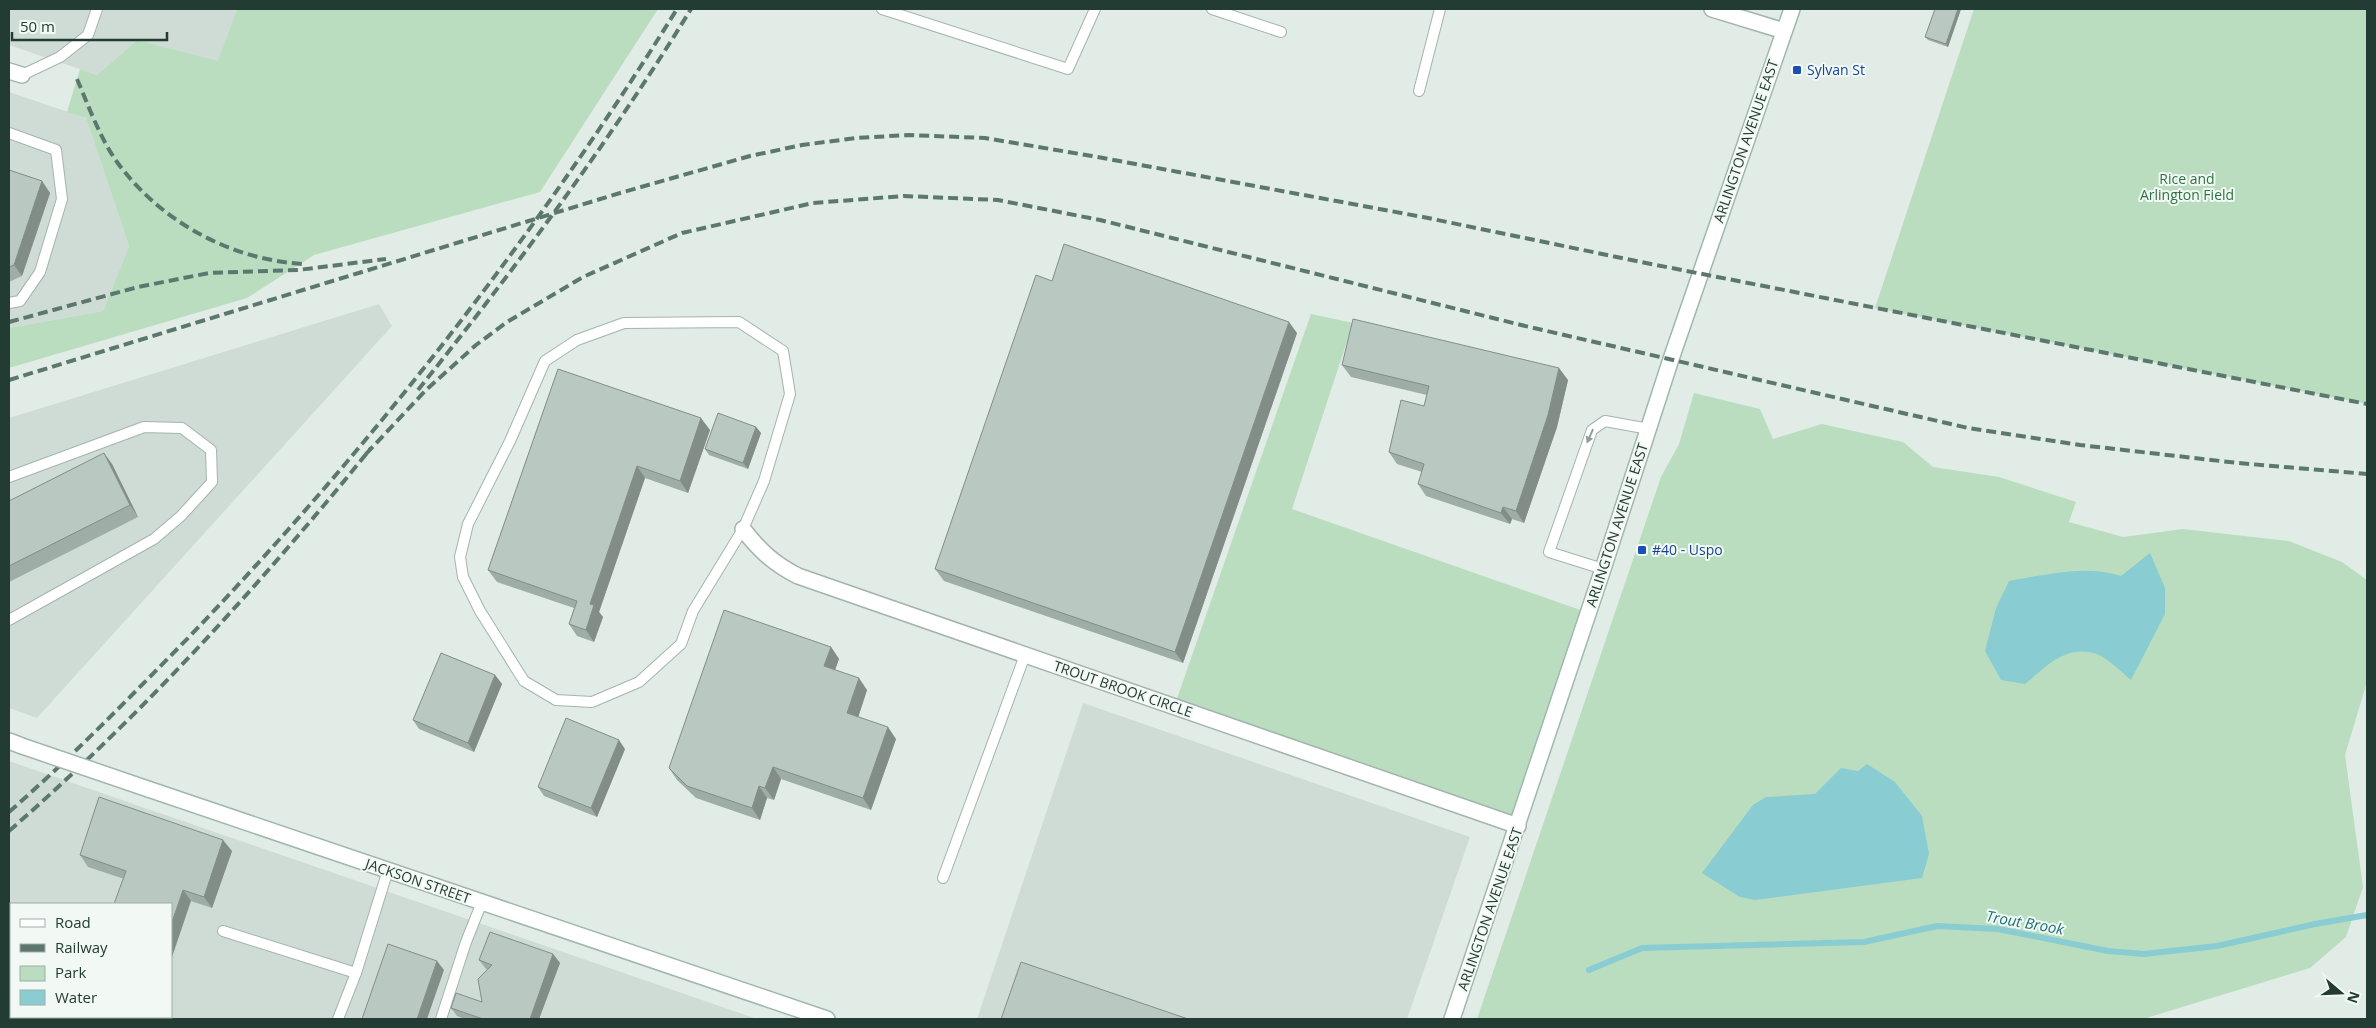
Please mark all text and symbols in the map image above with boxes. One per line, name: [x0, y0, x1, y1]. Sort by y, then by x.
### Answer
scale bar: [12, 10, 168, 42]
text: 50 m: [20, 16, 55, 36]
street label: ARLINGTON AVENUE EAST: [1709, 56, 1782, 225]
place label: Sylvan St: [1807, 60, 1865, 79]
marker: Sylvan St: [1791, 64, 1803, 76]
park label: Rice and Arlington Field: [2140, 169, 2234, 204]
one-way arrow: [1586, 429, 1594, 443]
street label: ARLINGTON AVENUE EAST: [1581, 440, 1652, 609]
place label: #40 - Uspo: [1652, 540, 1723, 559]
marker: #40 - Uspo: [1636, 544, 1648, 556]
street label: TROUT BROOK CIRCLE: [1051, 656, 1195, 721]
street label: ARLINGTON AVENUE EAST: [1453, 824, 1526, 993]
street label: JACKSON STREET: [361, 853, 474, 908]
legend: [10, 903, 172, 1018]
water label: Trout Brook: [1985, 905, 2066, 939]
text: Road: [55, 912, 91, 932]
text: Railway: [55, 937, 108, 957]
text: Park: [55, 962, 86, 982]
north arrow: [2316, 968, 2366, 1018]
text: Water: [55, 987, 97, 1007]
text: N: [2343, 989, 2365, 1006]

